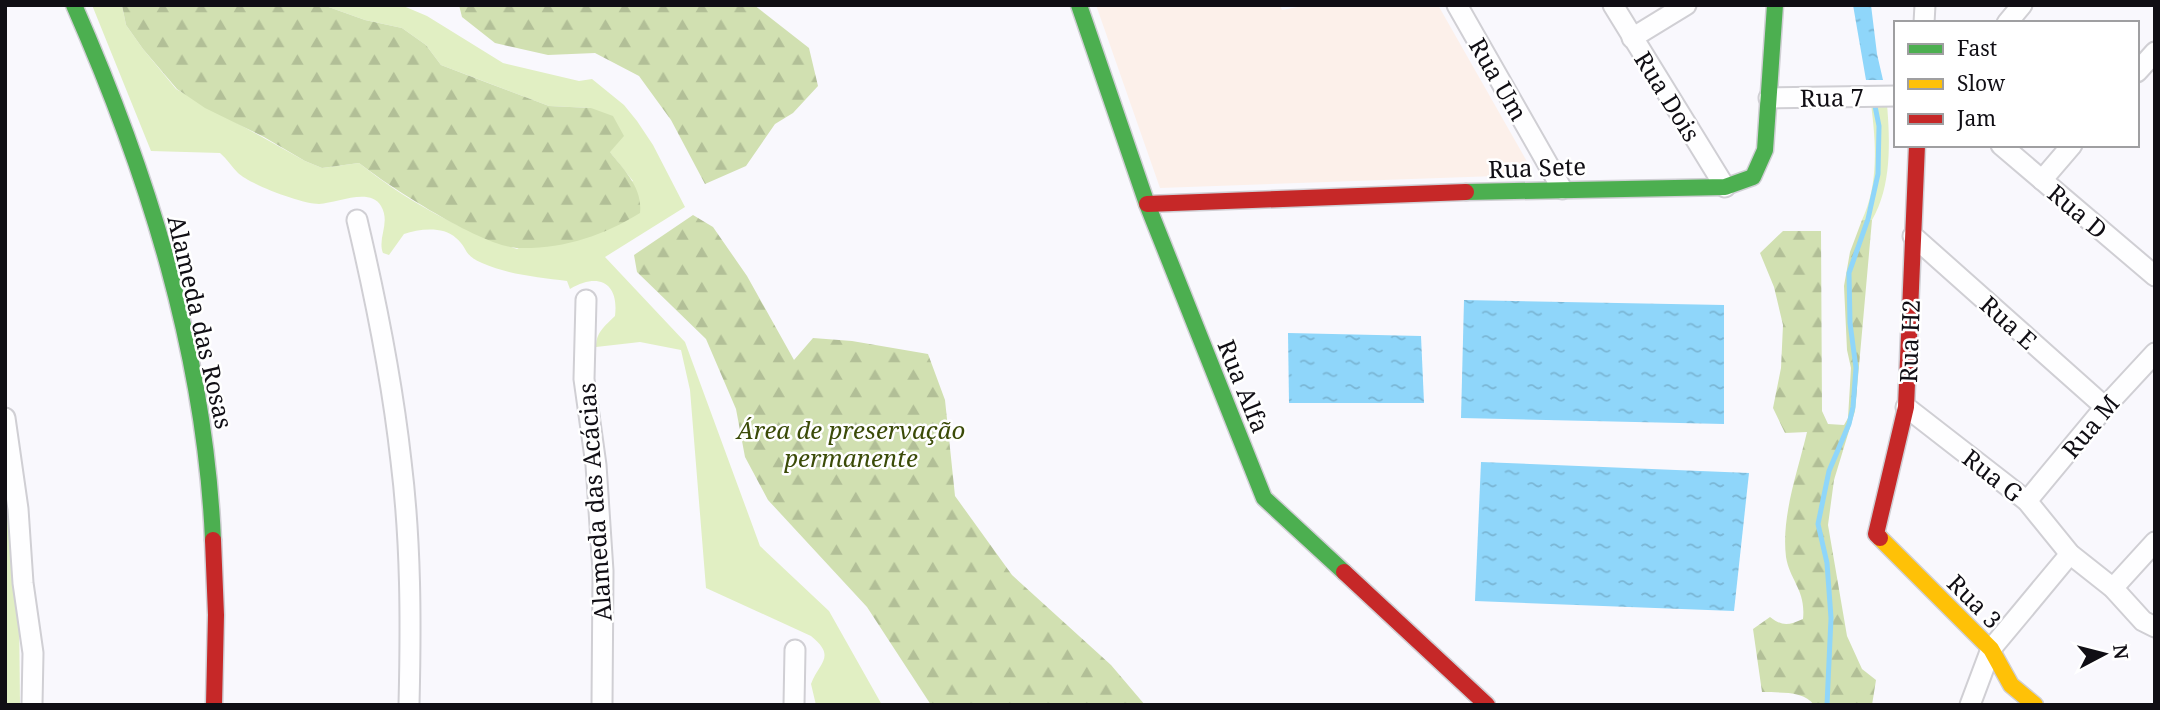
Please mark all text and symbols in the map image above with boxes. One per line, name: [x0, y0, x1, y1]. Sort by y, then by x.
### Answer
legend: [1894, 21, 2139, 147]
street label: Rua Um: [1462, 32, 1536, 127]
text: Fast: [1957, 34, 1997, 62]
street label: Rua Dois: [1627, 45, 1709, 147]
text: Slow: [1957, 69, 2006, 97]
street label: Rua 7: [1800, 80, 1864, 114]
text: Jam: [1956, 104, 1996, 132]
street label: Rua Sete: [1487, 149, 1587, 185]
street label: Rua D: [2041, 176, 2115, 246]
street label: Alameda das Rosas: [160, 212, 242, 432]
street label: Rua E: [1974, 288, 2044, 356]
street label: Rua H2: [1891, 299, 1927, 383]
street label: Rua Alfa: [1210, 335, 1278, 437]
street label: Alameda das Acácias: [569, 382, 619, 622]
street label: Rua M: [2054, 387, 2126, 465]
park label: Área de preservação permanente: [735, 413, 965, 474]
street label: Rua G: [1956, 441, 2030, 509]
street label: Rua 3: [1941, 567, 2009, 635]
north arrow: [2069, 619, 2139, 689]
text: N: [2107, 643, 2135, 661]

